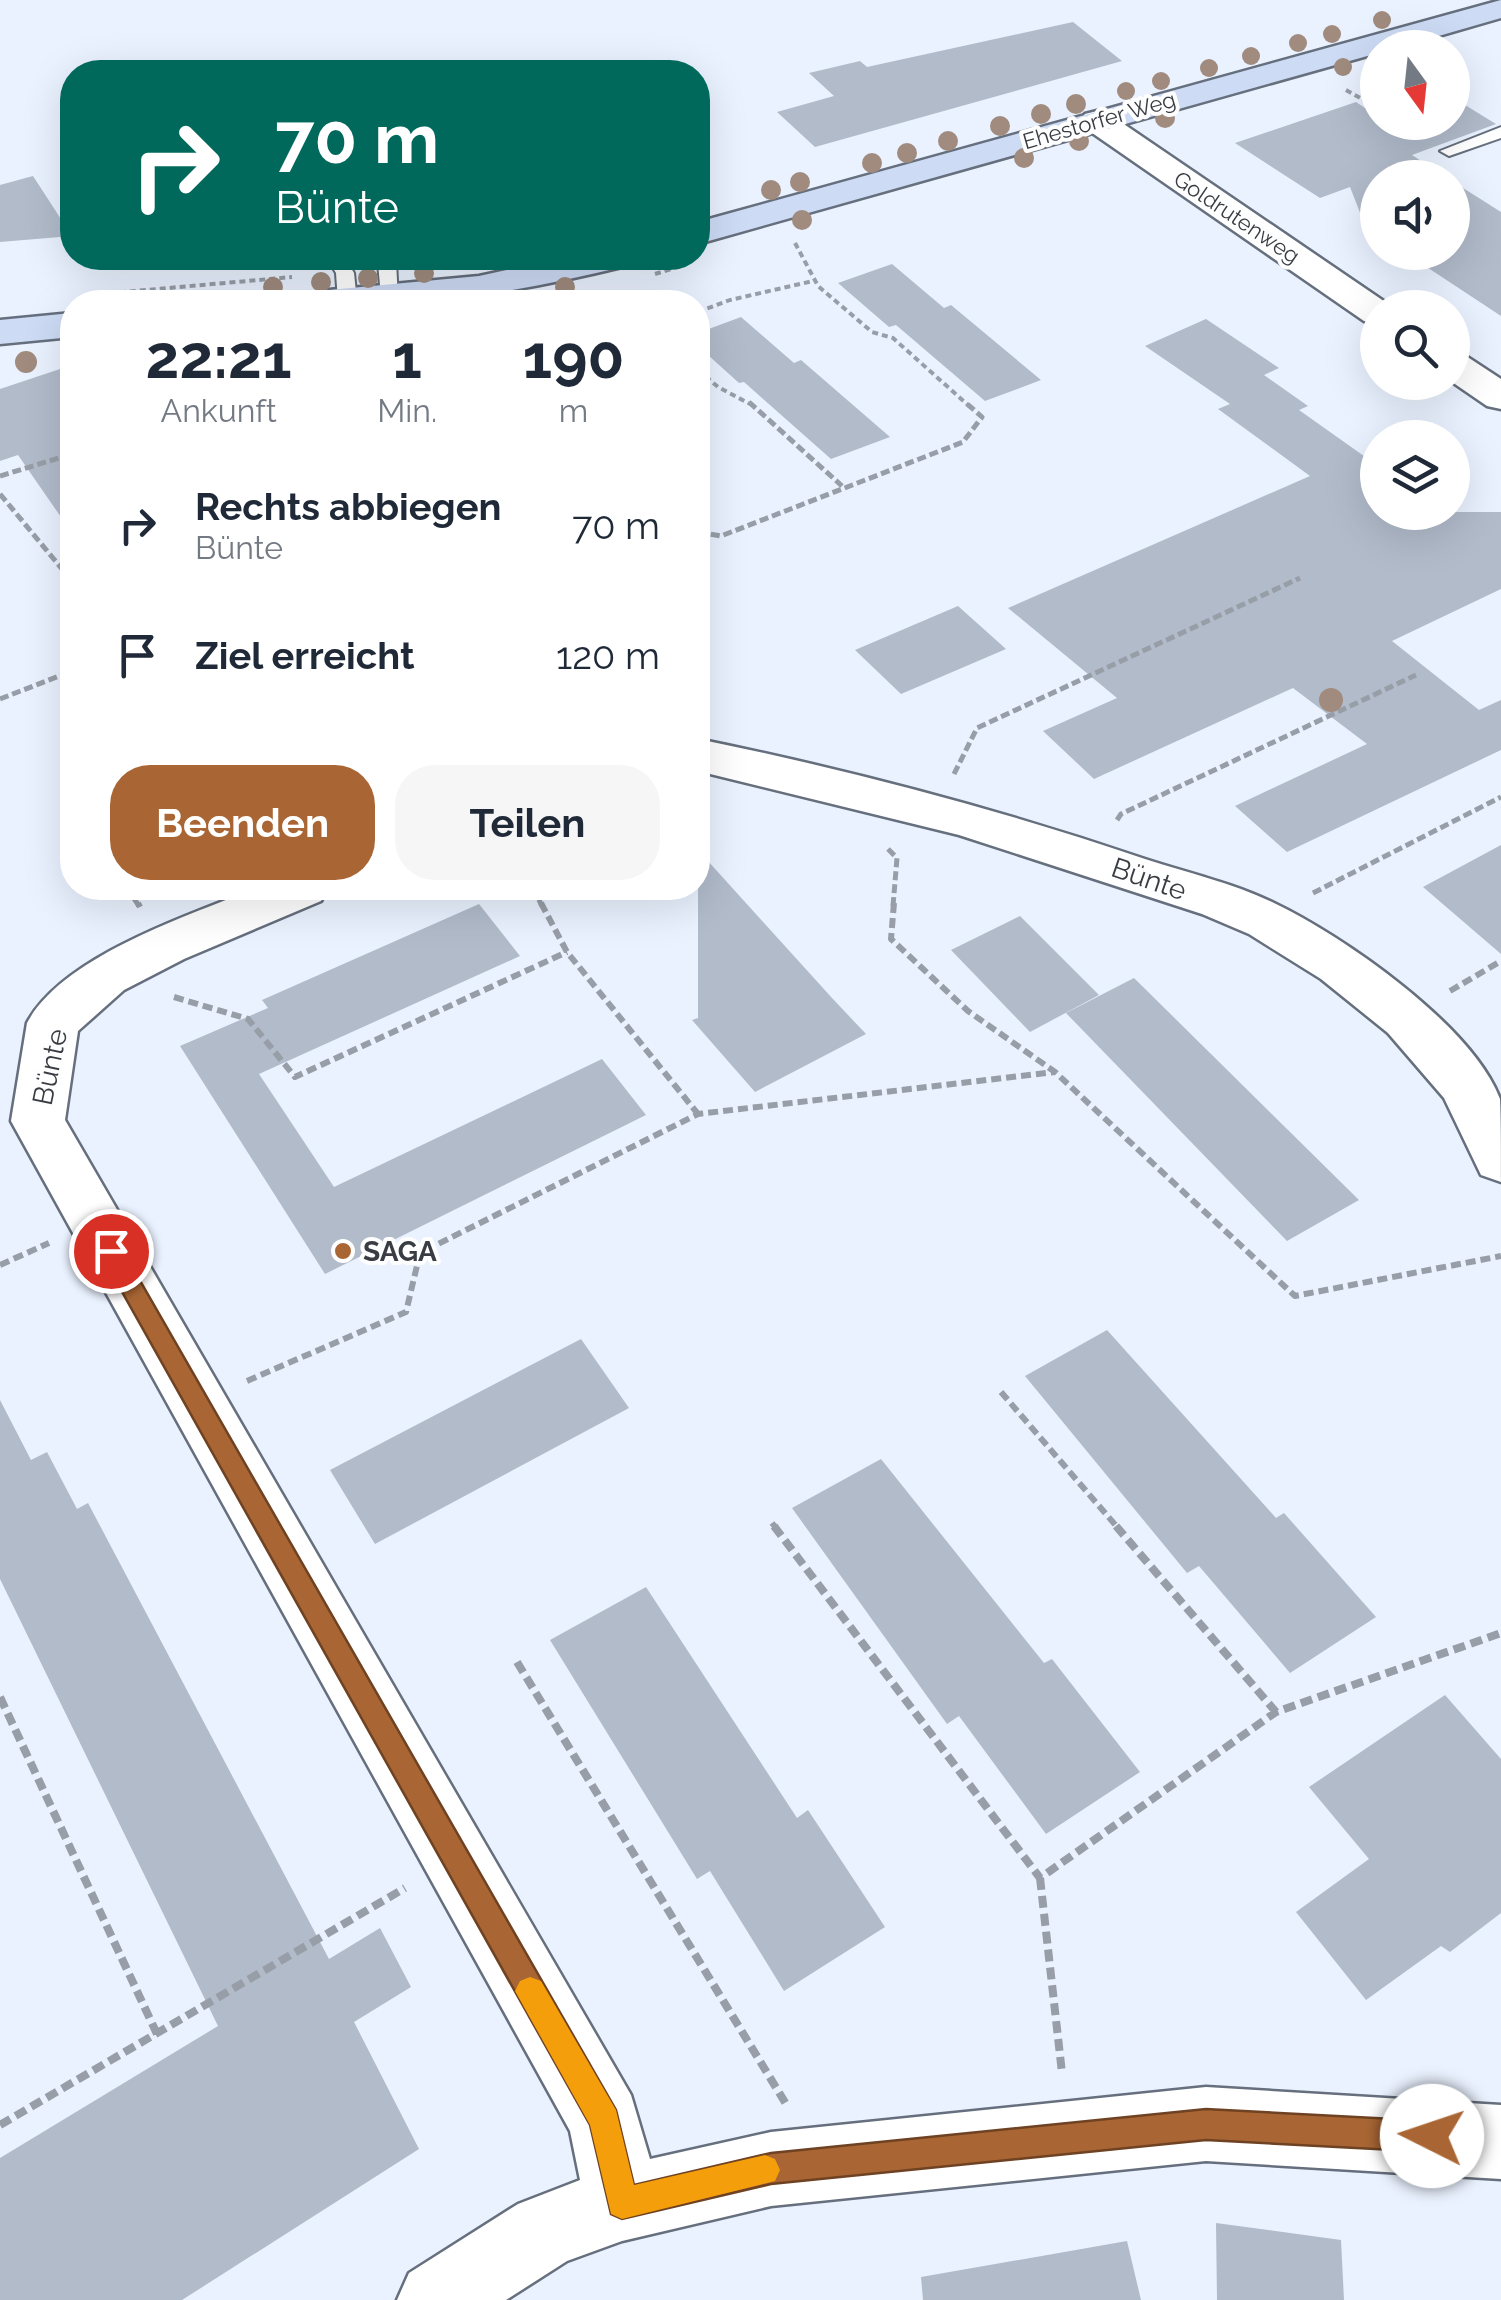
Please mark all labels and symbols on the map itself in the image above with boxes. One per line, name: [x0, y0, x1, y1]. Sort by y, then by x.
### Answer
north arrow: [1360, 30, 1470, 140]
street label: Ehestorfer Weg: [1020, 86, 1178, 154]
street label: Goldrutenweg: [1169, 165, 1305, 269]
street label: Bünte: [1107, 851, 1191, 907]
street label: Bünte: [26, 1026, 74, 1108]
pin: [69, 1209, 154, 1294]
place label: SAGA: [363, 1235, 437, 1268]
marker: SAGA: [332, 1240, 354, 1262]
position arrow: [1380, 2084, 1484, 2188]

